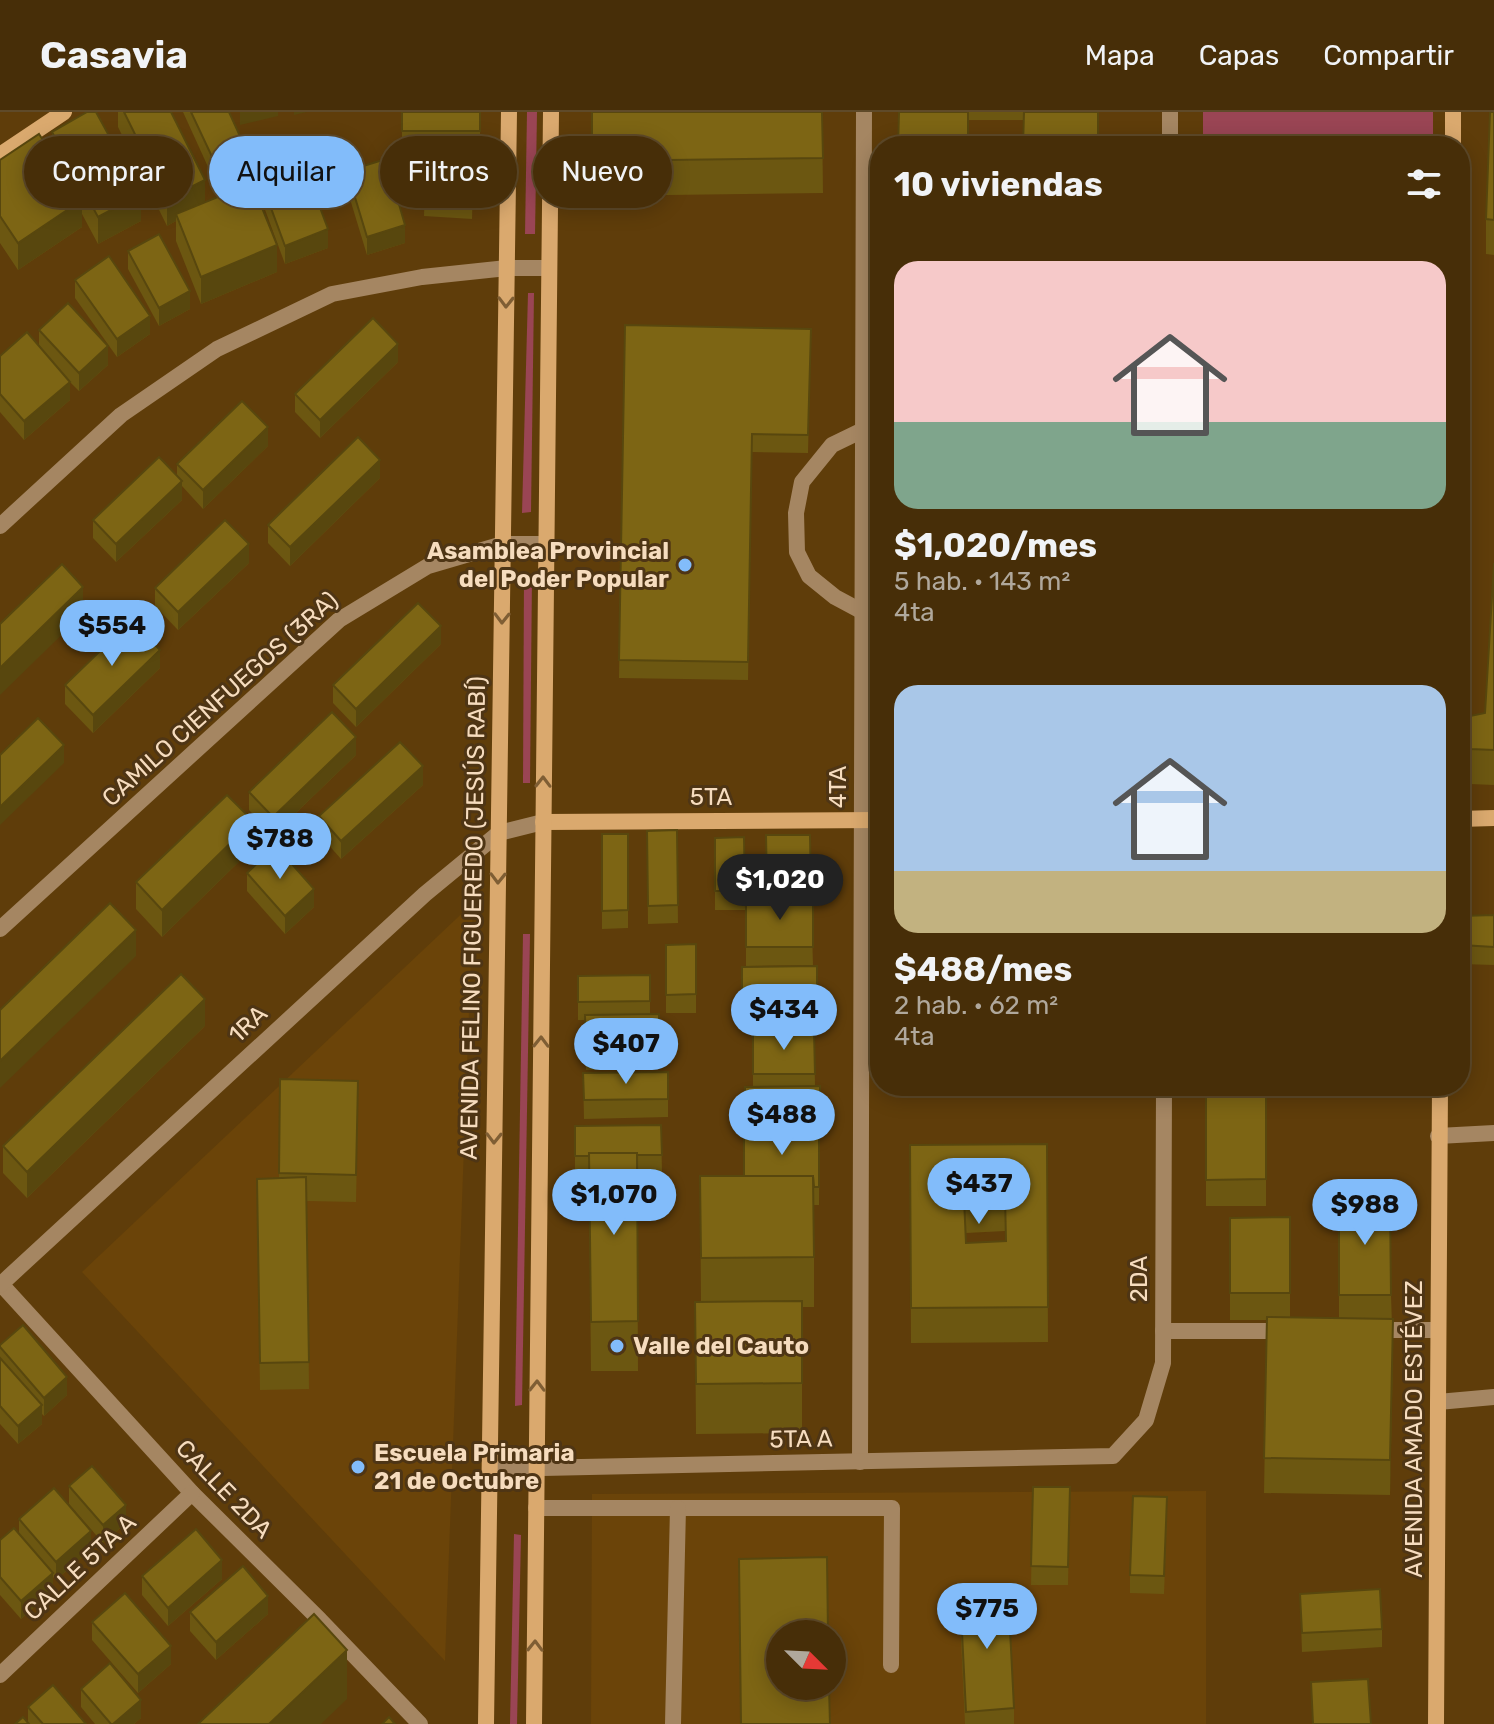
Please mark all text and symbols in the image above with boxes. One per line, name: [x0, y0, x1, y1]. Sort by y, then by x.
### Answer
text: Casavia: [40, 32, 188, 78]
text: Mapa: [1085, 39, 1155, 72]
text: Capas: [1199, 39, 1279, 72]
text: Compartir: [1323, 39, 1454, 72]
chip: Comprar: [24, 136, 193, 208]
chip: Alquilar: [209, 136, 364, 208]
chip: Filtros: [380, 136, 517, 208]
chip: Nuevo: [533, 136, 672, 208]
icon: filters: [1402, 162, 1446, 206]
text: 10 viviendas: [894, 164, 1103, 205]
one-way arrow: [497, 296, 515, 309]
icon: home: [1098, 313, 1242, 457]
text: $1,020/mes: [894, 525, 1097, 566]
place label: Asamblea Provincial del Poder Popular: [427, 537, 669, 593]
marker: Asamblea Provincial del Poder Popular: [676, 556, 694, 574]
text: 5 hab. · 143 m²: [894, 566, 1070, 597]
street label: CAMILO CIENFUEGOS (3RA): [97, 586, 343, 812]
text: 4ta: [894, 597, 935, 628]
pin: $554: [65, 600, 159, 668]
text: $554: [78, 610, 146, 641]
one-way arrow: [493, 612, 511, 625]
street label: AVENIDA FELINO FIGUEREDO (JESÚS RABÍ): [455, 676, 491, 1160]
icon: home: [1098, 737, 1242, 881]
street label: 4TA: [824, 766, 852, 808]
one-way arrow: [535, 775, 552, 788]
street label: 5TA: [690, 783, 732, 811]
pin: $788: [233, 813, 327, 881]
text: $788: [246, 823, 314, 854]
pin: $1,020: [715, 854, 845, 922]
text: $1,020: [735, 864, 825, 895]
one-way arrow: [489, 872, 507, 885]
text: $488/mes: [894, 949, 1072, 990]
pin: $434: [737, 984, 831, 1052]
text: 2 hab. · 62 m²: [894, 990, 1058, 1021]
text: $434: [749, 994, 819, 1025]
street label: 1RA: [223, 999, 273, 1049]
pin: $407: [579, 1018, 673, 1086]
text: 4ta: [894, 1021, 935, 1052]
text: $407: [592, 1028, 660, 1059]
one-way arrow: [532, 1035, 550, 1048]
pin: $488: [735, 1089, 829, 1157]
text: $488: [747, 1099, 817, 1130]
one-way arrow: [486, 1132, 503, 1145]
pin: $437: [932, 1158, 1026, 1226]
text: $437: [945, 1168, 1013, 1199]
pin: $1,070: [549, 1169, 679, 1237]
text: $1,070: [570, 1179, 658, 1210]
pin: $988: [1318, 1179, 1412, 1247]
text: $988: [1330, 1189, 1400, 1220]
street label: 2DA: [1125, 1256, 1153, 1302]
street label: AVENIDA AMADO ESTÉVEZ: [1400, 1280, 1428, 1578]
place label: Valle del Cauto: [633, 1332, 809, 1360]
marker: Valle del Cauto: [608, 1337, 626, 1355]
one-way arrow: [529, 1379, 546, 1392]
street label: 5TA A: [769, 1424, 833, 1454]
street label: CALLE 2DA: [170, 1434, 278, 1544]
place label: Escuela Primaria 21 de Octubre: [374, 1439, 575, 1495]
marker: Escuela Primaria 21 de Octubre: [349, 1458, 367, 1476]
street label: CALLE 5TA A: [18, 1508, 142, 1626]
pin: $775: [940, 1583, 1034, 1651]
text: $775: [955, 1593, 1019, 1624]
north arrow: [766, 1620, 846, 1700]
map controls: [766, 1620, 846, 1700]
one-way arrow: [526, 1639, 543, 1652]

